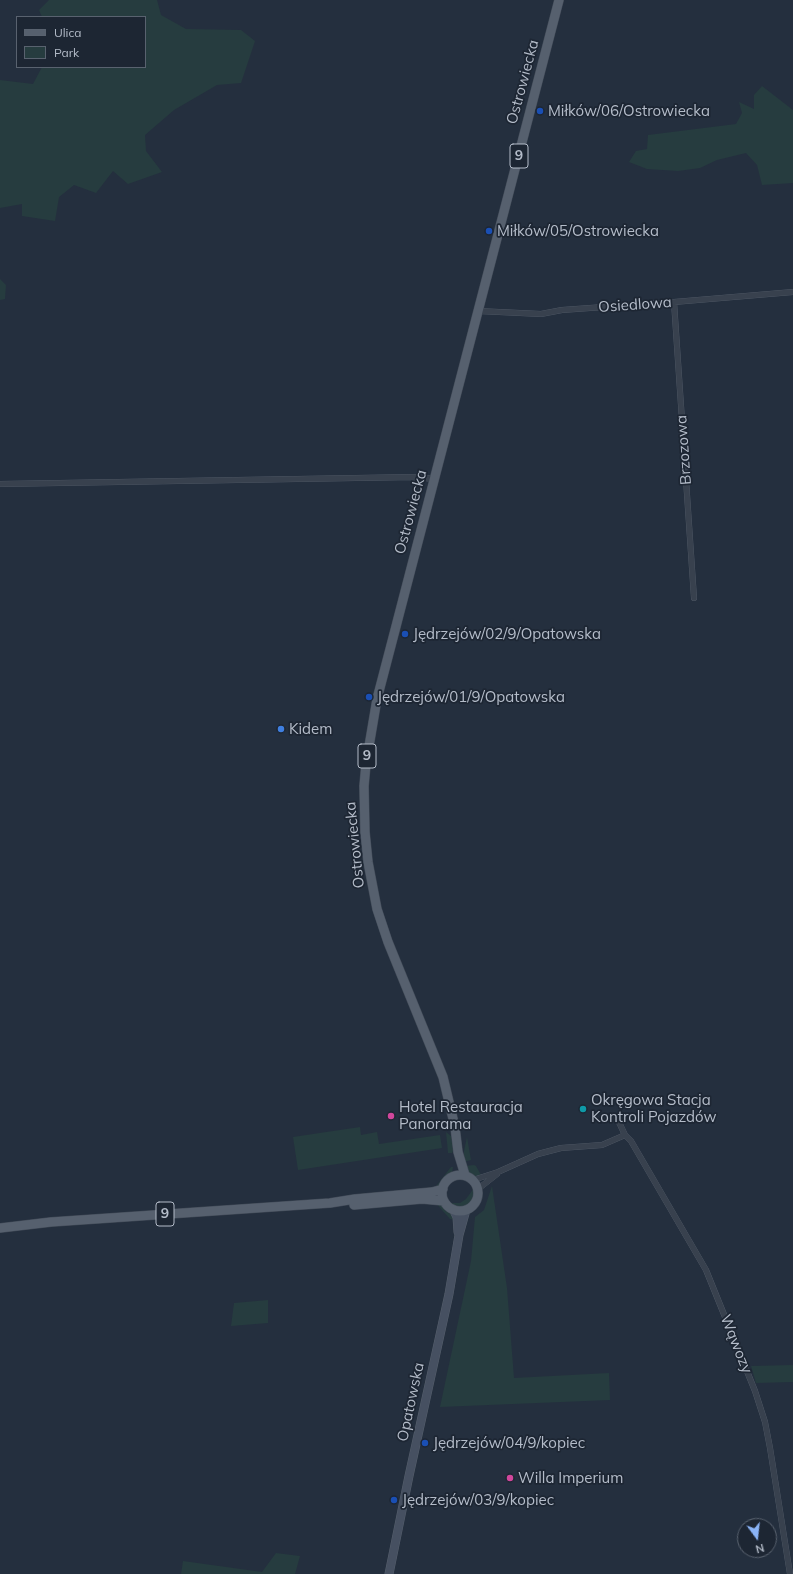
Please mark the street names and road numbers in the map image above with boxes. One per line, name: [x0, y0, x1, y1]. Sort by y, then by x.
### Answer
street label: Ostrowiecka: [503, 38, 543, 126]
road number: 9: [510, 144, 528, 168]
street label: Osiedlowa: [598, 293, 672, 317]
street label: Brzozowa: [673, 415, 695, 485]
street label: Ostrowiecka: [391, 468, 431, 556]
road number: 9: [358, 744, 376, 768]
street label: Ostrowiecka: [342, 801, 368, 889]
road number: 9: [156, 1202, 174, 1226]
street label: Wąwozy: [716, 1312, 756, 1376]
street label: Opatowska: [394, 1361, 428, 1443]

